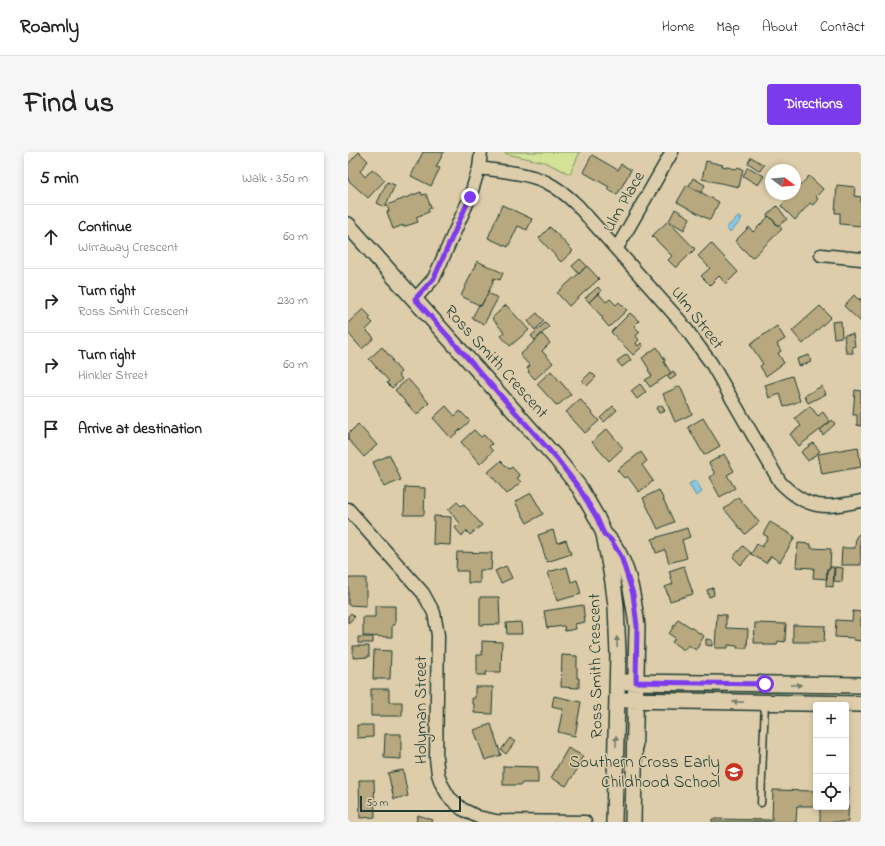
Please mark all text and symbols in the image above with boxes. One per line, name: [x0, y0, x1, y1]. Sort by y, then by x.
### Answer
text: Roamly: [20, 14, 79, 41]
text: Home: [662, 17, 694, 38]
text: Map: [716, 17, 740, 38]
text: About: [762, 17, 798, 38]
text: Contact: [820, 17, 865, 38]
text: Find us: [24, 84, 114, 125]
button: Directions: [767, 84, 861, 125]
north arrow: [765, 164, 801, 200]
text: 5 min: [40, 166, 79, 191]
street label: Ulm Place: [596, 166, 652, 237]
text: Walk · 350 m: [242, 169, 308, 188]
route end: [461, 188, 479, 206]
text: Continue: [78, 216, 132, 238]
icon: ahead: [40, 226, 62, 248]
text: 60 m: [283, 227, 308, 246]
text: Wirraway Crescent: [78, 238, 178, 257]
text: Turn right: [78, 280, 136, 302]
street label: Ulm Street: [664, 281, 730, 355]
icon: right: [40, 290, 62, 312]
text: 230 m: [277, 291, 308, 310]
street label: Ross Smith Crescent: [438, 300, 554, 424]
text: Ross Smith Crescent: [78, 302, 189, 321]
text: Turn right: [78, 344, 136, 366]
icon: right: [40, 354, 62, 376]
text: 60 m: [283, 355, 308, 374]
text: Hinkler Street: [78, 366, 148, 385]
icon: arrive: [40, 418, 62, 440]
text: Arrive at destination: [78, 418, 202, 440]
street label: Ross Smith Crescent: [582, 593, 610, 739]
one-way arrow: [614, 636, 621, 648]
street label: Holyman Street: [409, 656, 435, 764]
route start: [756, 675, 774, 693]
one-way arrow: [790, 681, 802, 688]
one-way arrow: [731, 699, 744, 705]
map controls: [813, 702, 849, 810]
button: +: [813, 702, 849, 738]
one-way arrow: [613, 734, 619, 747]
button: −: [813, 738, 849, 774]
place label: Southern Cross Early Childhood School: [569, 750, 720, 795]
school or university icon: Southern Cross Early Childhood School: [723, 761, 745, 783]
button: locate: [813, 774, 849, 810]
scale bar: [360, 794, 461, 813]
text: 50 m: [366, 795, 388, 811]

